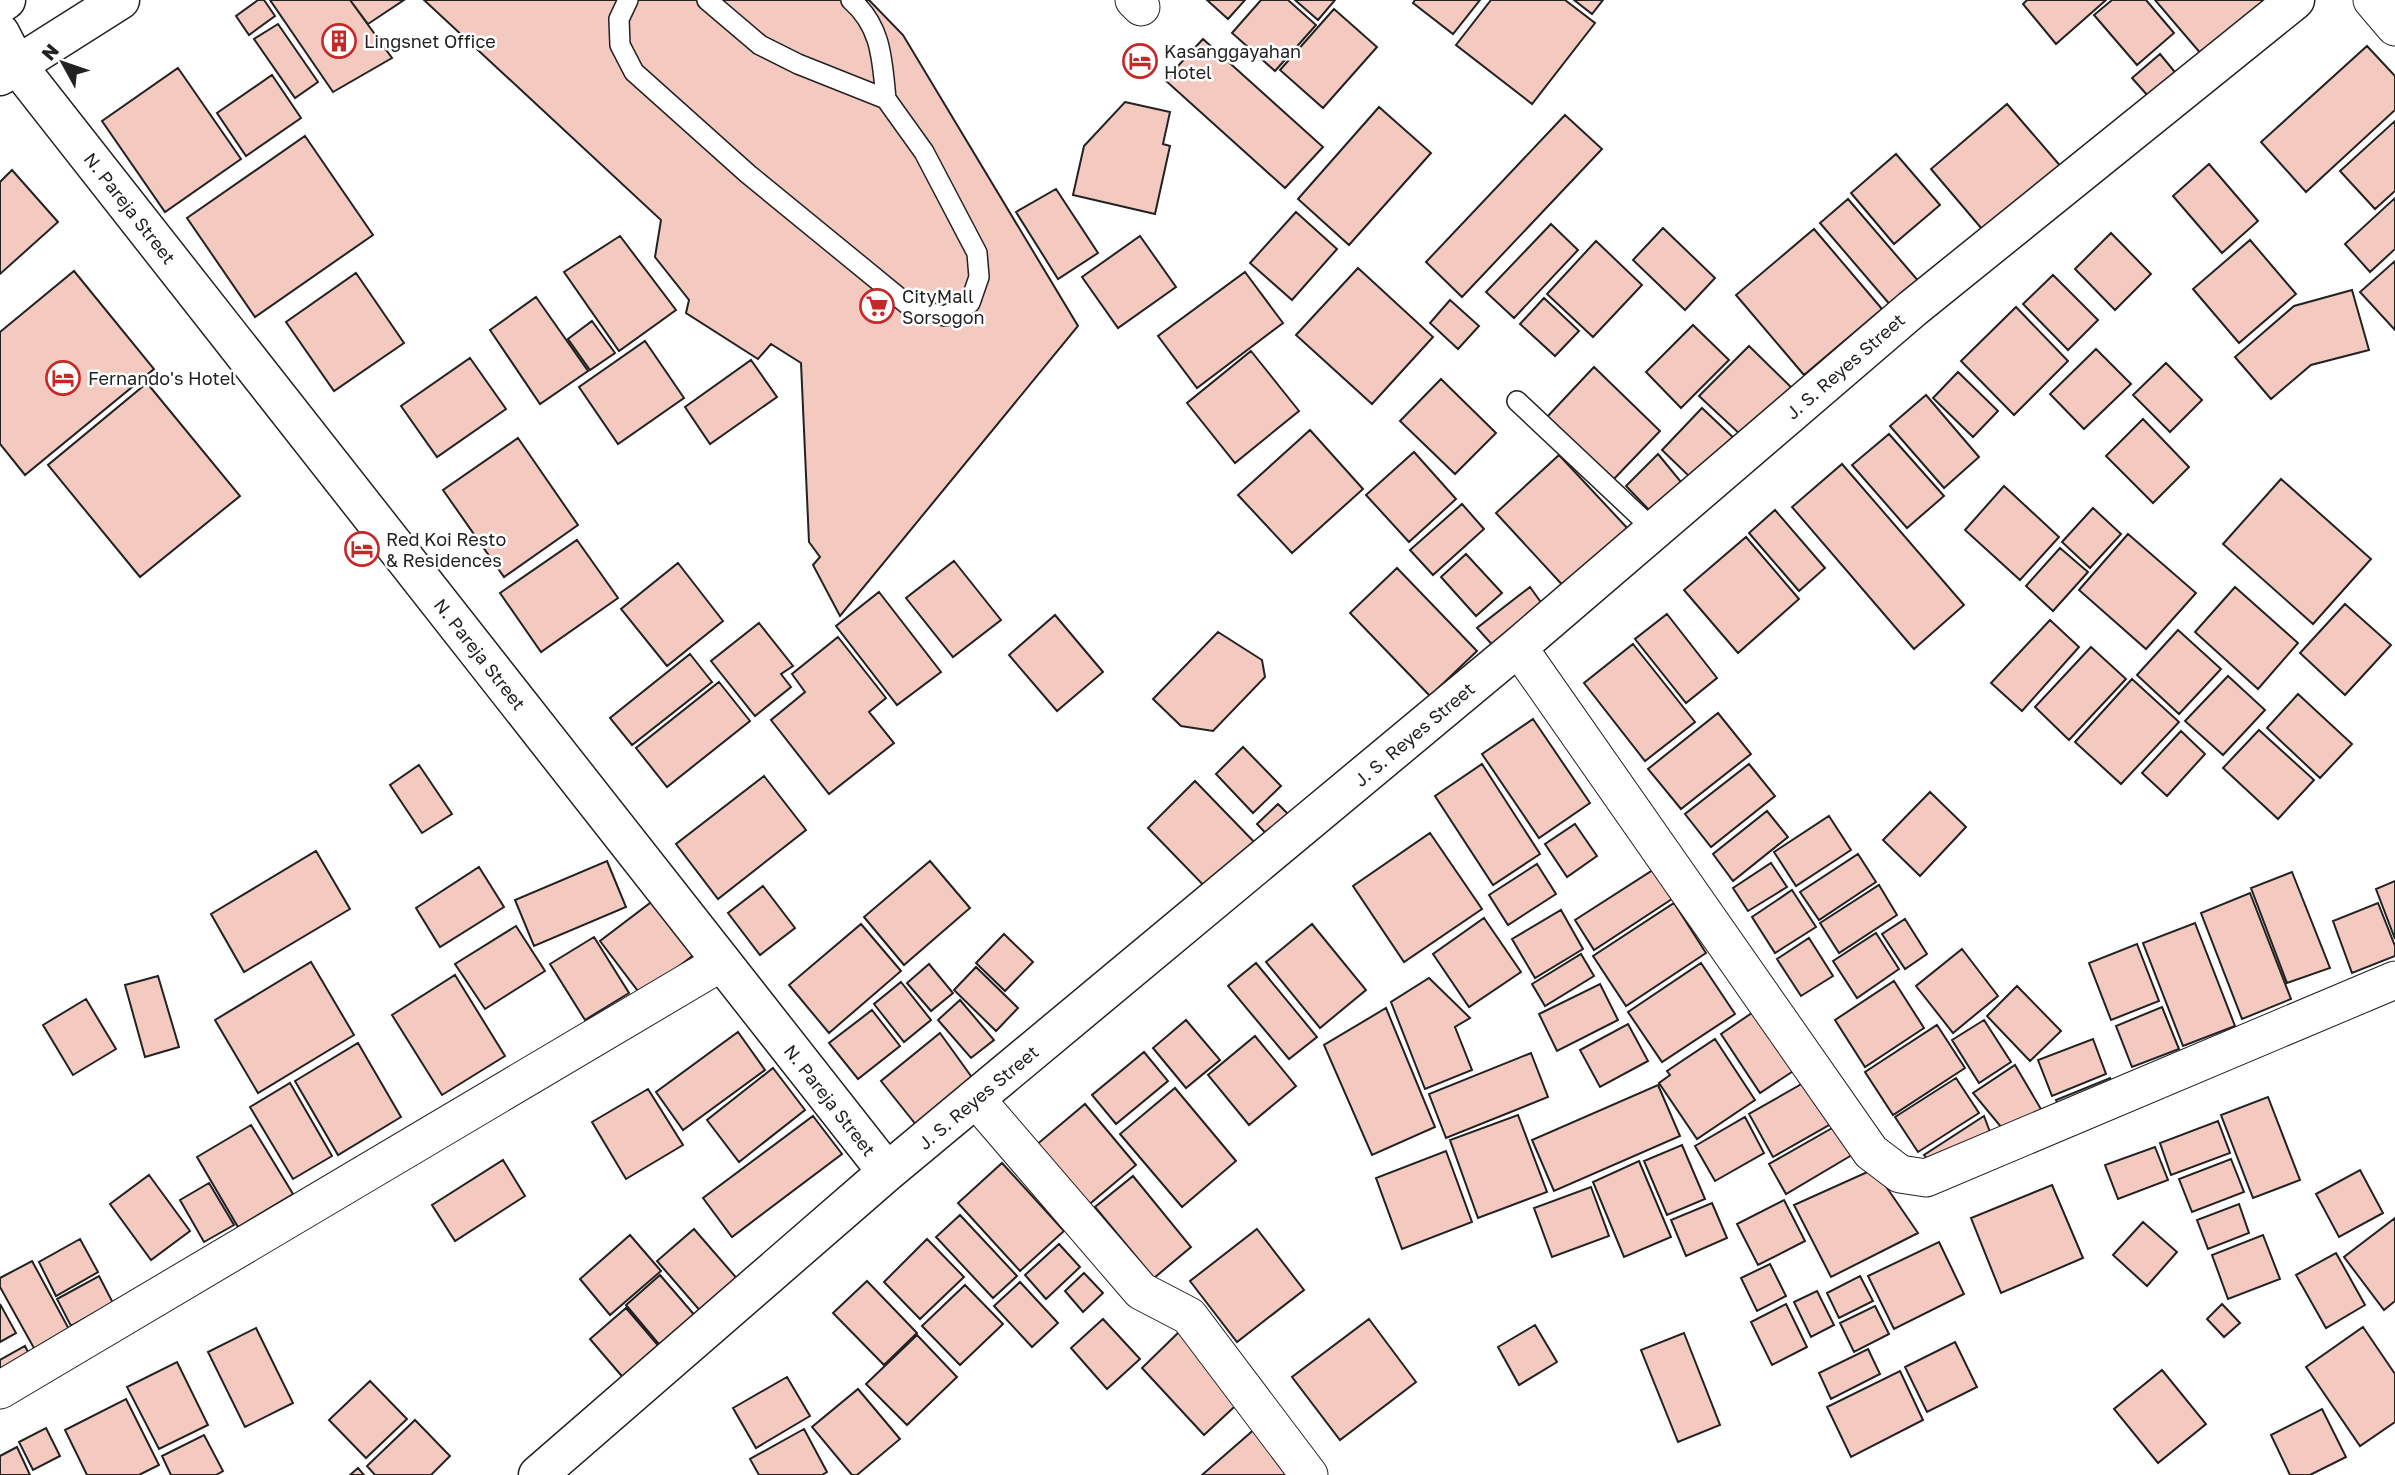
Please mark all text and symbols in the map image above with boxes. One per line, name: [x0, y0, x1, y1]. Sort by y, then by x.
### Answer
building icon: Lingsnet Office: [320, 22, 358, 60]
north arrow: [28, 28, 98, 98]
place label: Lingsnet Office: [364, 30, 496, 52]
text: N: [36, 39, 63, 65]
place label: Kasanggayahan Hotel: [1164, 40, 1301, 83]
hotel icon: Kasanggayahan Hotel: [1121, 42, 1159, 80]
street label: N. Pareja Street: [80, 148, 180, 268]
place label: CityMall Sorsogon: [902, 285, 985, 328]
supermarket icon: CityMall Sorsogon: [858, 287, 896, 325]
street label: J. S. Reyes Street: [1781, 308, 1909, 424]
hotel icon: Fernando's Hotel: [44, 359, 82, 397]
place label: Fernando's Hotel: [88, 367, 236, 389]
place label: Red Koi Resto & Residences: [386, 528, 506, 571]
hotel icon: Red Koi Resto & Residences: [343, 530, 381, 568]
street label: N. Pareja Street: [430, 594, 530, 714]
street label: J. S. Reyes Street: [1349, 677, 1479, 791]
street label: N. Pareja Street: [780, 1040, 880, 1160]
street label: J. S. Reyes Street: [913, 1040, 1043, 1154]

